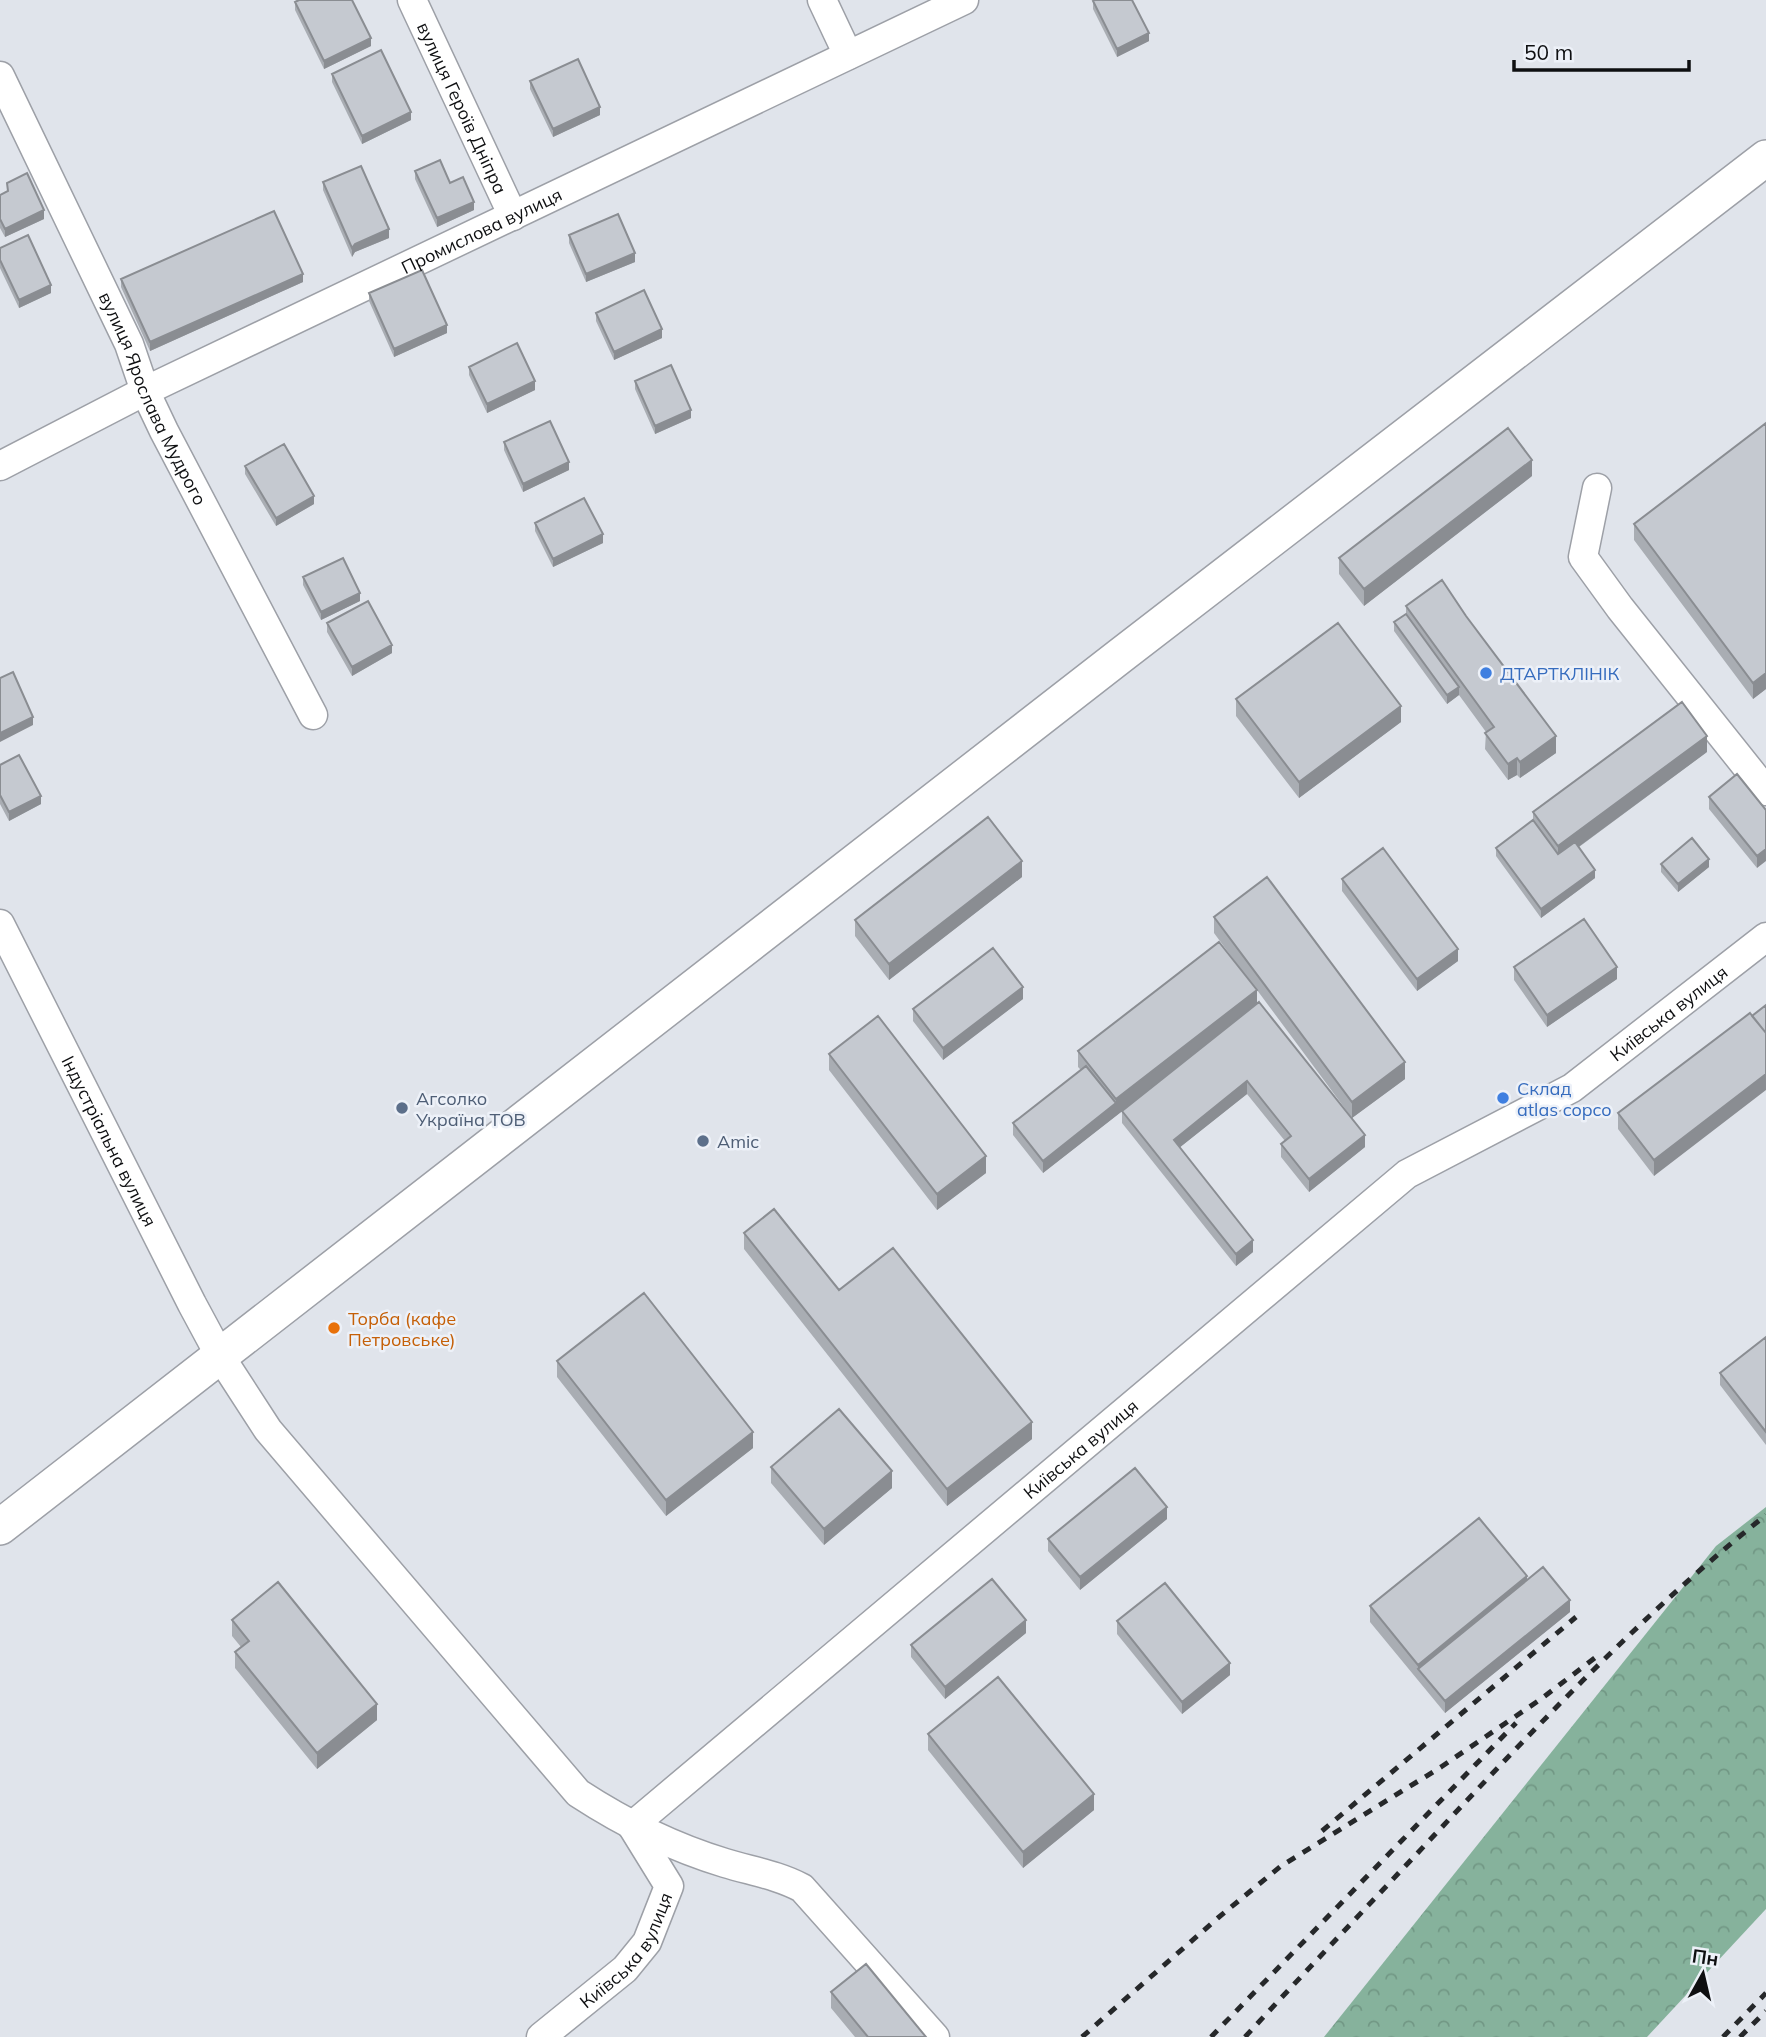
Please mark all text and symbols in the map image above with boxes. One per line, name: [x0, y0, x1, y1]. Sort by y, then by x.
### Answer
street label: вулиця Героїв Дніпра: [412, 18, 512, 197]
scale bar: [1514, 28, 1689, 72]
text: 50 m: [1524, 39, 1573, 65]
street label: Промислова вулиця: [397, 182, 565, 279]
street label: вулиця Ярослава Мудрого: [94, 288, 212, 509]
place label: ДТАРТКЛІНІК: [1500, 662, 1619, 685]
marker: ДТАРТКЛІНІК: [1478, 665, 1494, 681]
street label: Київська вулиця: [1605, 960, 1732, 1066]
street label: Індустріальна вулиця: [57, 1052, 162, 1230]
place label: Склад atlas copco: [1517, 1077, 1612, 1121]
place label: Агсолко Україна ТОВ: [415, 1087, 526, 1131]
marker: Склад atlas copco: [1495, 1090, 1511, 1106]
marker: Агсолко Україна ТОВ: [394, 1100, 410, 1116]
place label: Amic: [717, 1130, 759, 1153]
marker: Amic: [695, 1133, 711, 1149]
place label: Торба (кафе Петровське): [348, 1307, 456, 1351]
marker: Торба (кафе Петровське): [326, 1320, 342, 1336]
street label: Київська вулиця: [1018, 1394, 1142, 1504]
street label: Київська вулиця: [575, 1889, 677, 2013]
north arrow: [1668, 1939, 1738, 2009]
text: Пн: [1691, 1943, 1720, 1971]

